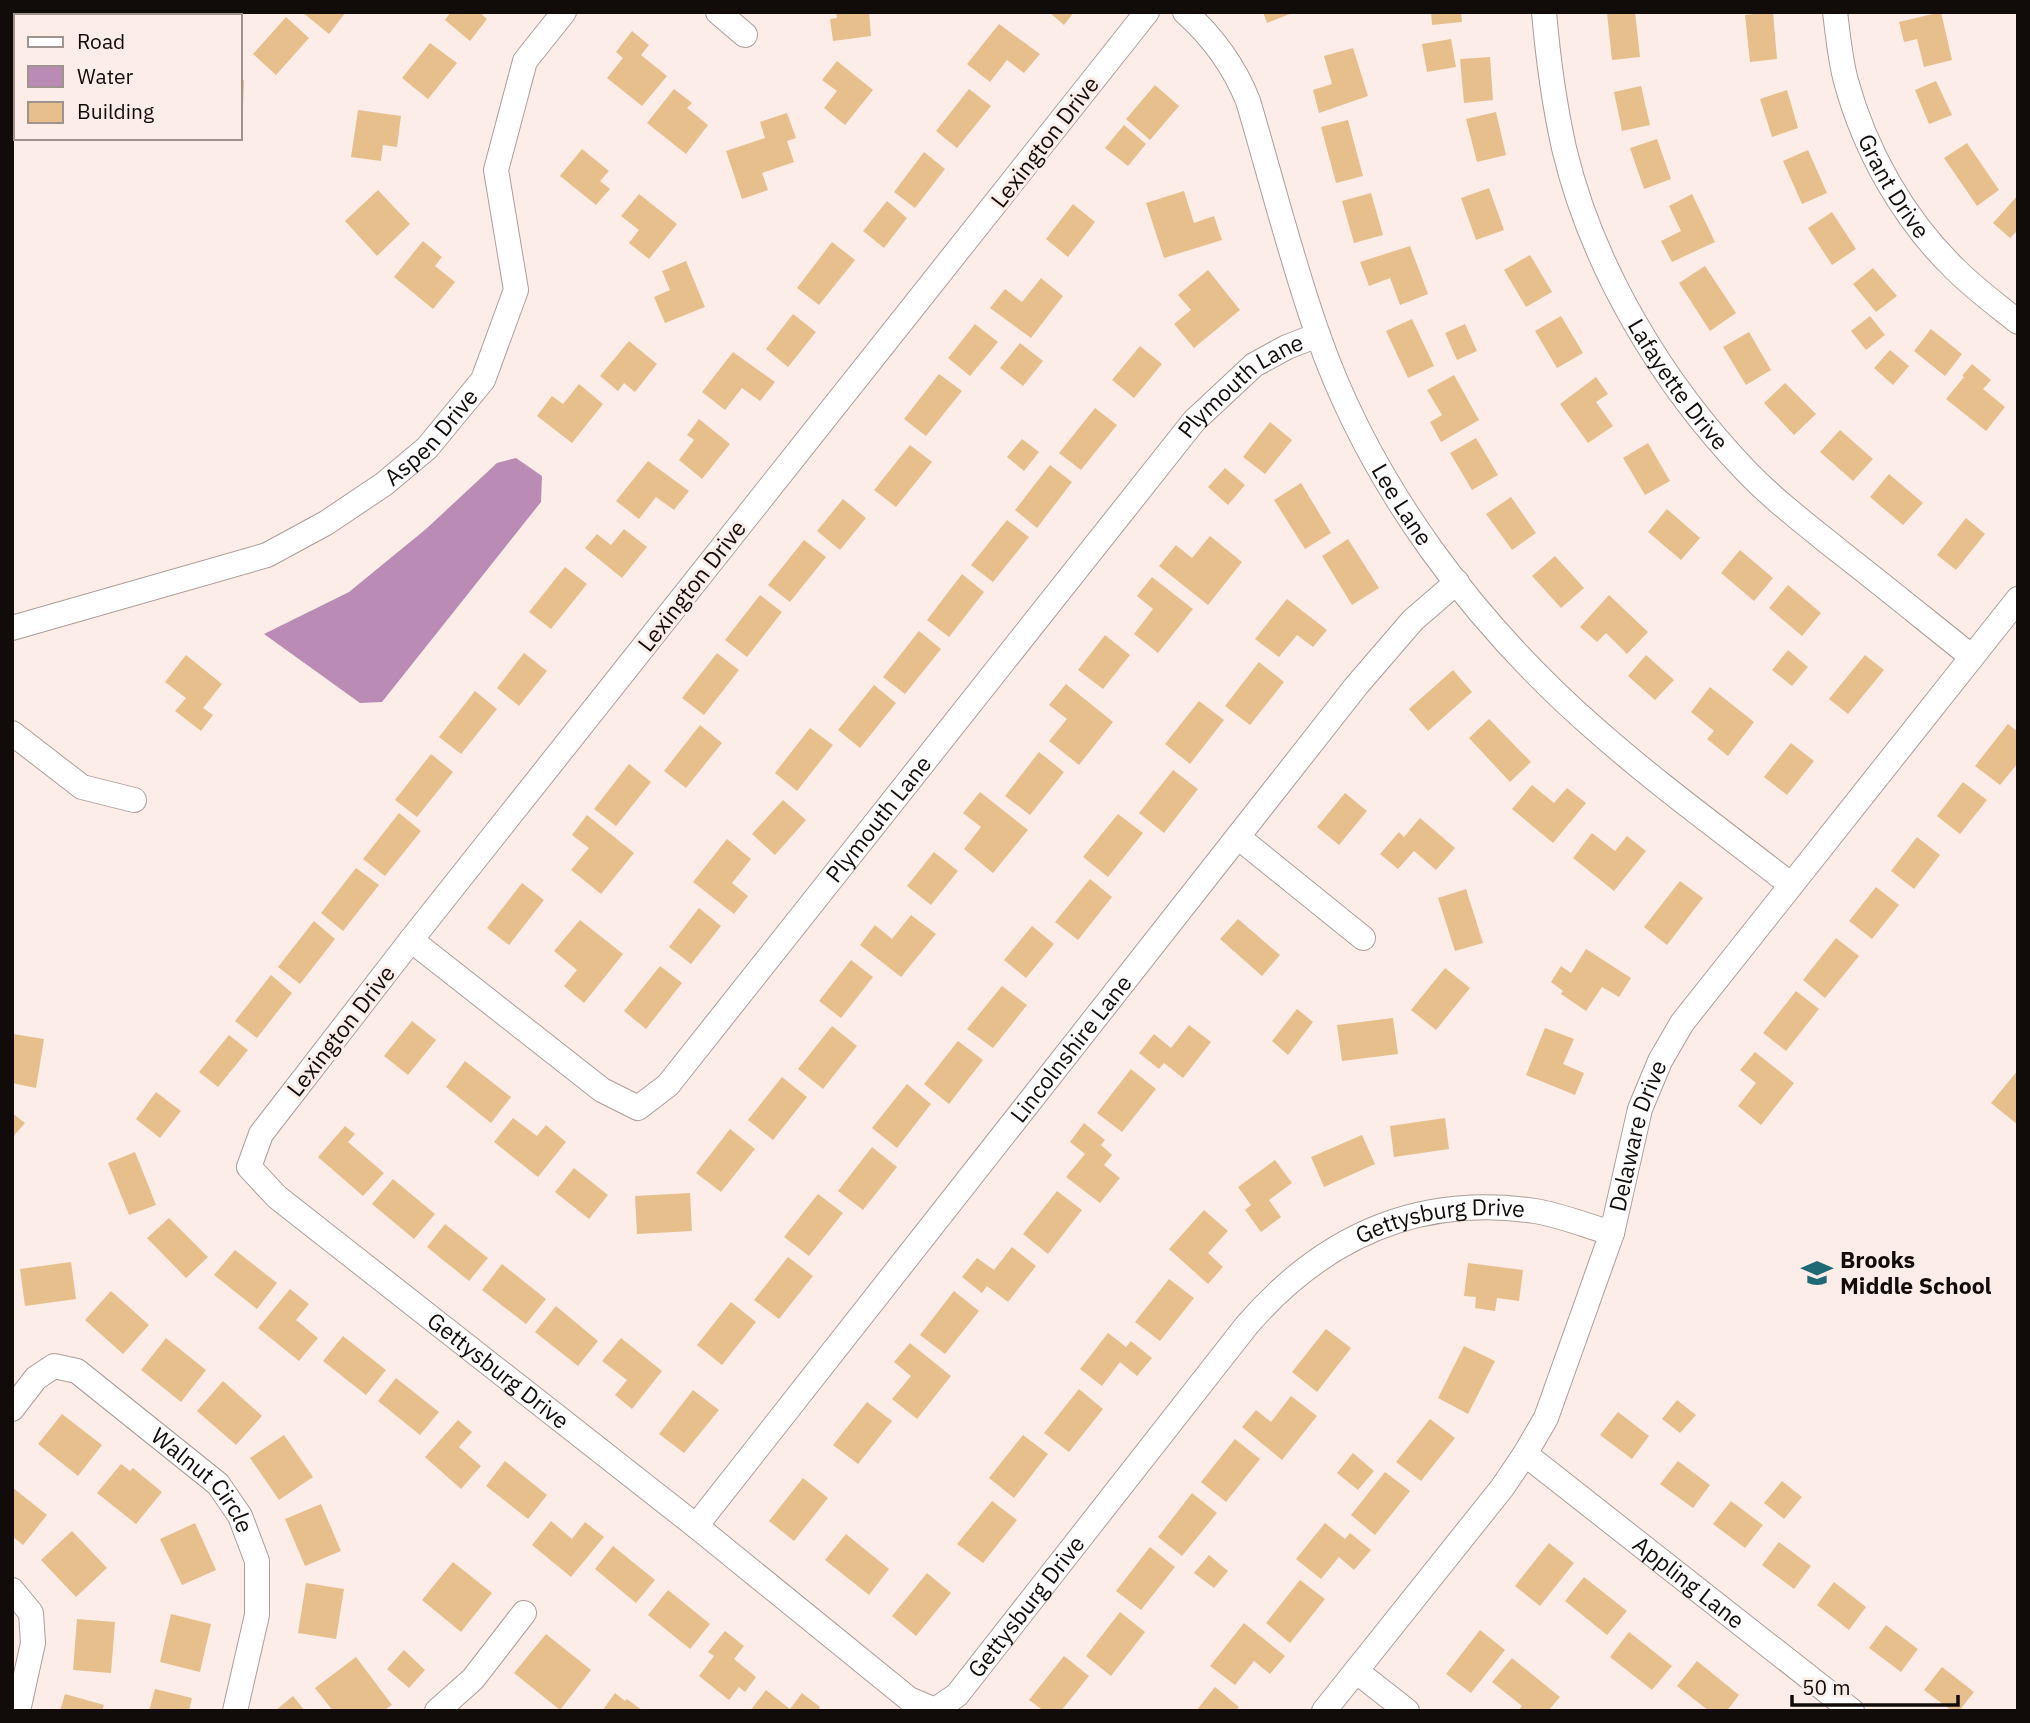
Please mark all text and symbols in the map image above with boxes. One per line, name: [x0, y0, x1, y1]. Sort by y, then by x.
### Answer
legend: [14, 14, 242, 140]
text: Road: [77, 27, 125, 55]
text: Water: [77, 62, 134, 90]
street label: Lexington Drive: [983, 70, 1105, 213]
text: Building: [77, 97, 154, 125]
street label: Grant Drive: [1852, 129, 1937, 244]
street label: Lafayette Drive: [1622, 313, 1736, 456]
street label: Plymouth Lane: [1170, 326, 1307, 444]
street label: Aspen Drive: [377, 382, 484, 492]
street label: Lee Lane: [1366, 458, 1440, 551]
street label: Lexington Drive: [630, 514, 752, 657]
street label: Plymouth Lane: [818, 749, 937, 888]
street label: Lexington Drive: [279, 959, 401, 1102]
street label: Lincolnshire Lane: [1003, 968, 1138, 1128]
street label: Delaware Drive: [1601, 1055, 1673, 1214]
street label: Gettysburg Drive: [1350, 1191, 1526, 1250]
place label: Brooks Middle School: [1840, 1244, 1992, 1300]
school or university icon: Brooks Middle School: [1800, 1256, 1834, 1290]
street label: Gettysburg Drive: [422, 1305, 576, 1435]
street label: Walnut Circle: [145, 1420, 261, 1537]
street label: Gettysburg Drive: [960, 1529, 1090, 1683]
street label: Appling Lane: [1627, 1529, 1751, 1635]
scale bar: [1792, 1664, 1958, 1708]
text: 50 m: [1802, 1673, 1851, 1701]

